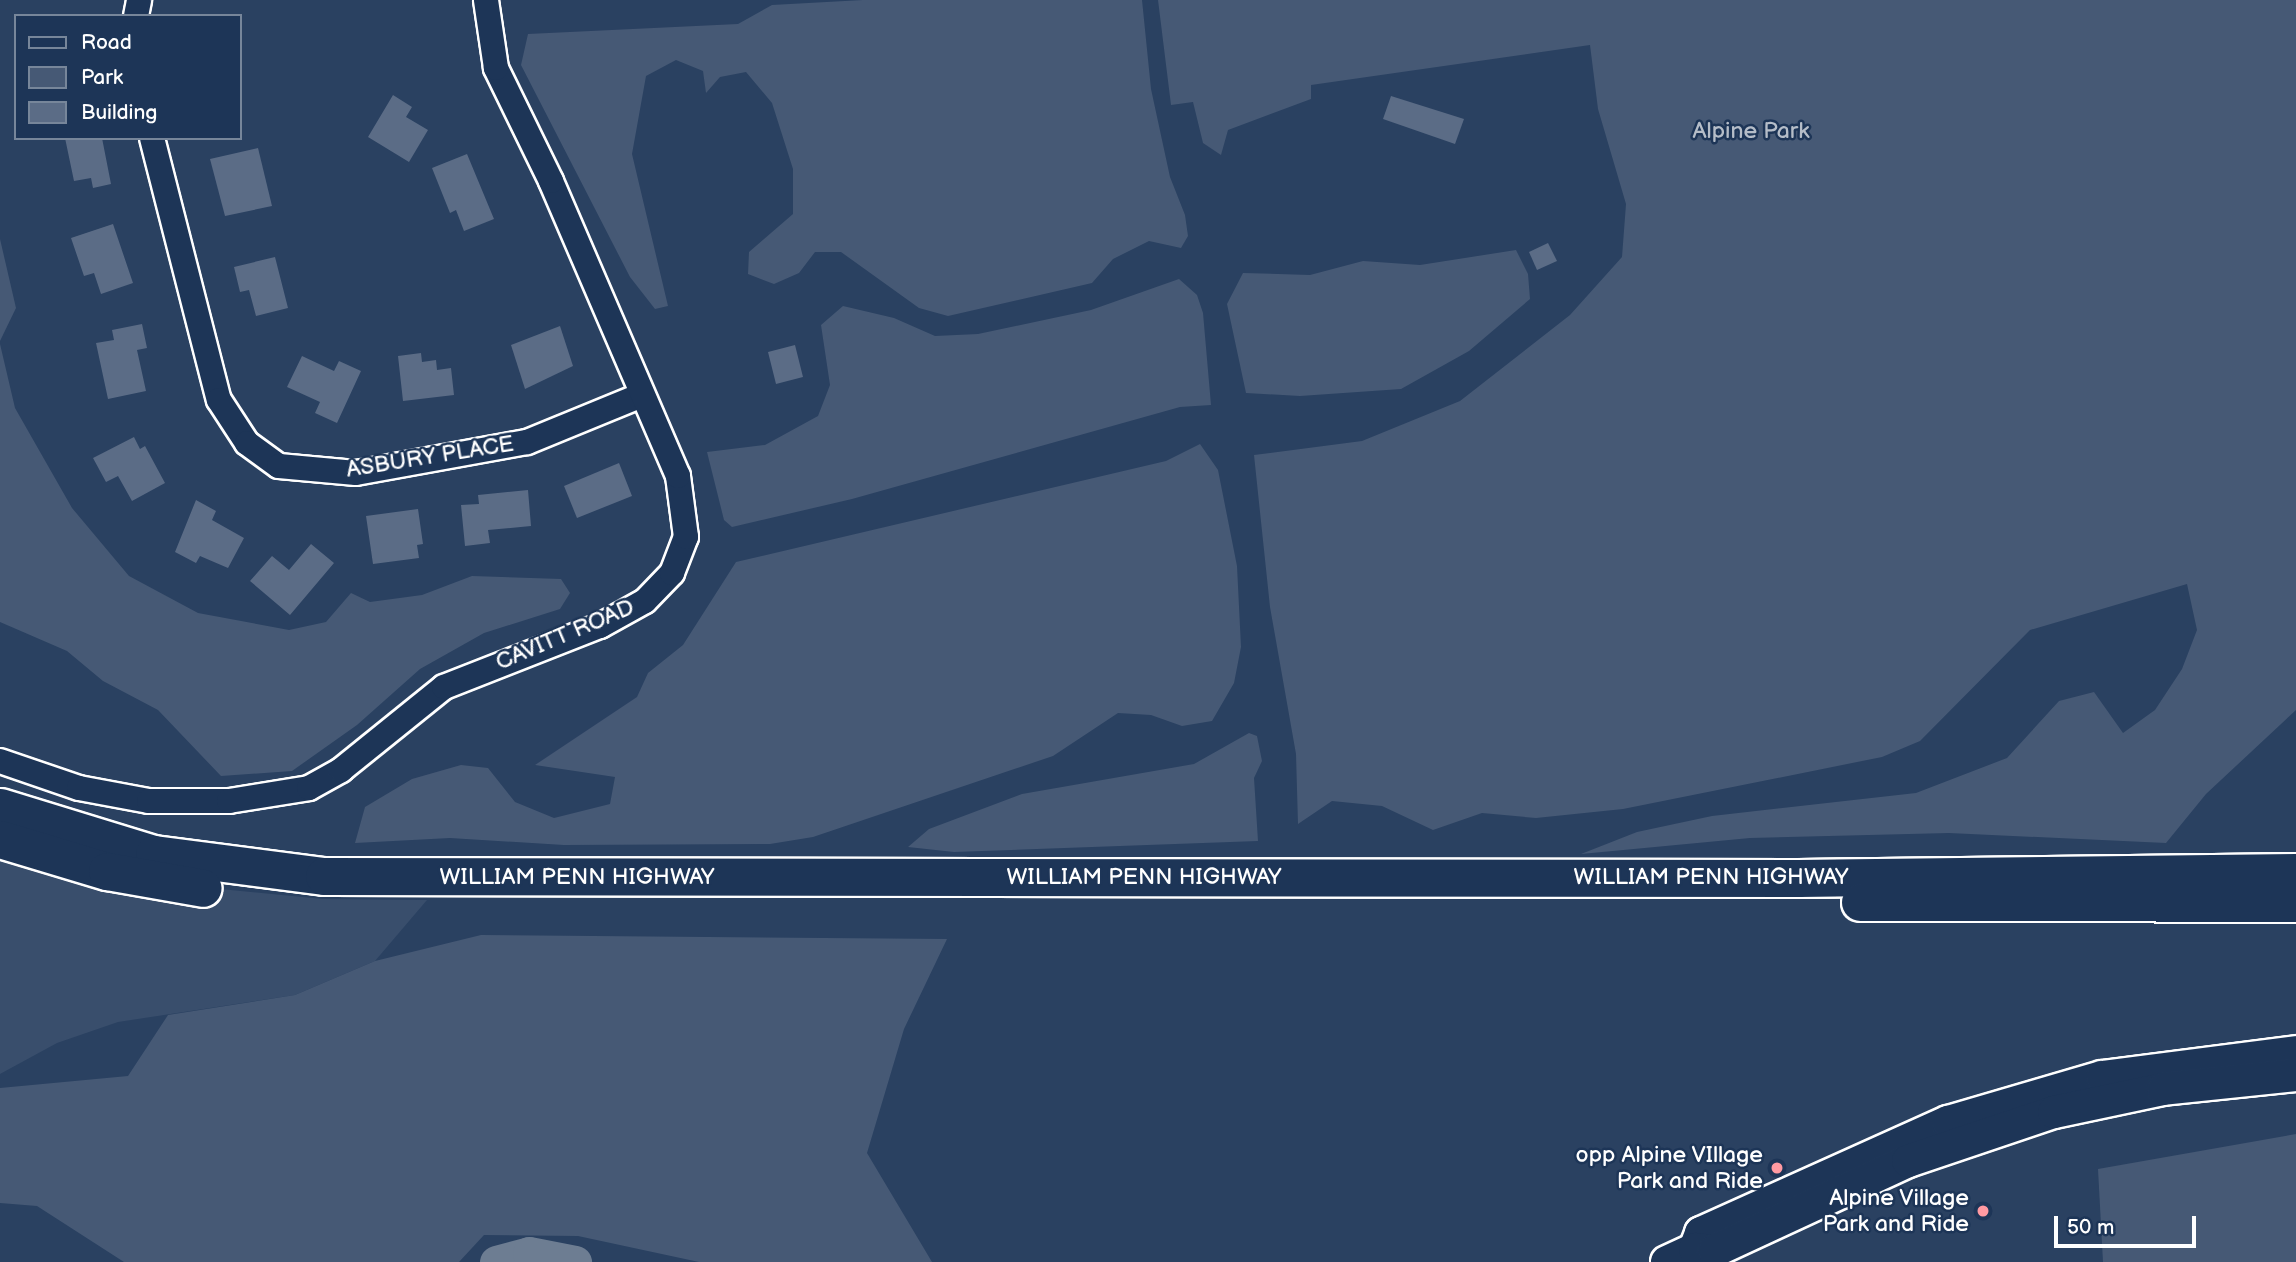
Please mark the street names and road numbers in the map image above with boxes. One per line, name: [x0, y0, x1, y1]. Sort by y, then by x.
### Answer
street label: ASBURY PLACE: [344, 430, 516, 484]
street label: CAVITT ROAD: [492, 593, 638, 677]
street label: WILLIAM PENN HIGHWAY: [440, 863, 714, 891]
street label: WILLIAM PENN HIGHWAY: [1007, 863, 1281, 891]
street label: WILLIAM PENN HIGHWAY: [1574, 863, 1848, 891]

